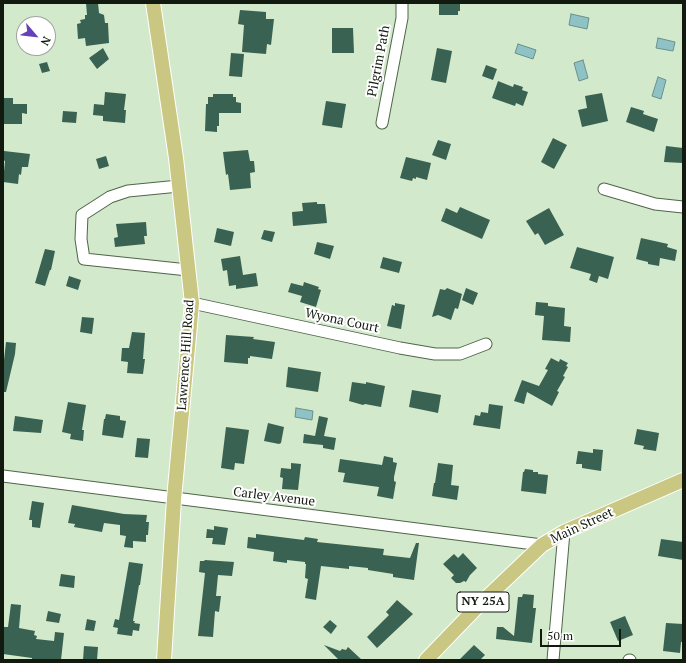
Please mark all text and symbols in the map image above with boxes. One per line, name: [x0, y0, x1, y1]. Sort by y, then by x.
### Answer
north arrow: [16, 16, 56, 56]
street label: Pilgrim Path: [364, 24, 394, 98]
text: N: [38, 34, 54, 48]
street label: Lawrence Hill Road: [174, 299, 198, 411]
street label: Wyona Court: [304, 306, 380, 336]
street label: Carley Avenue: [232, 484, 316, 510]
street label: Main Street: [548, 505, 616, 547]
road number: NY 25A: [457, 592, 509, 612]
scale bar: [542, 621, 623, 647]
text: 50 m: [547, 628, 573, 643]

